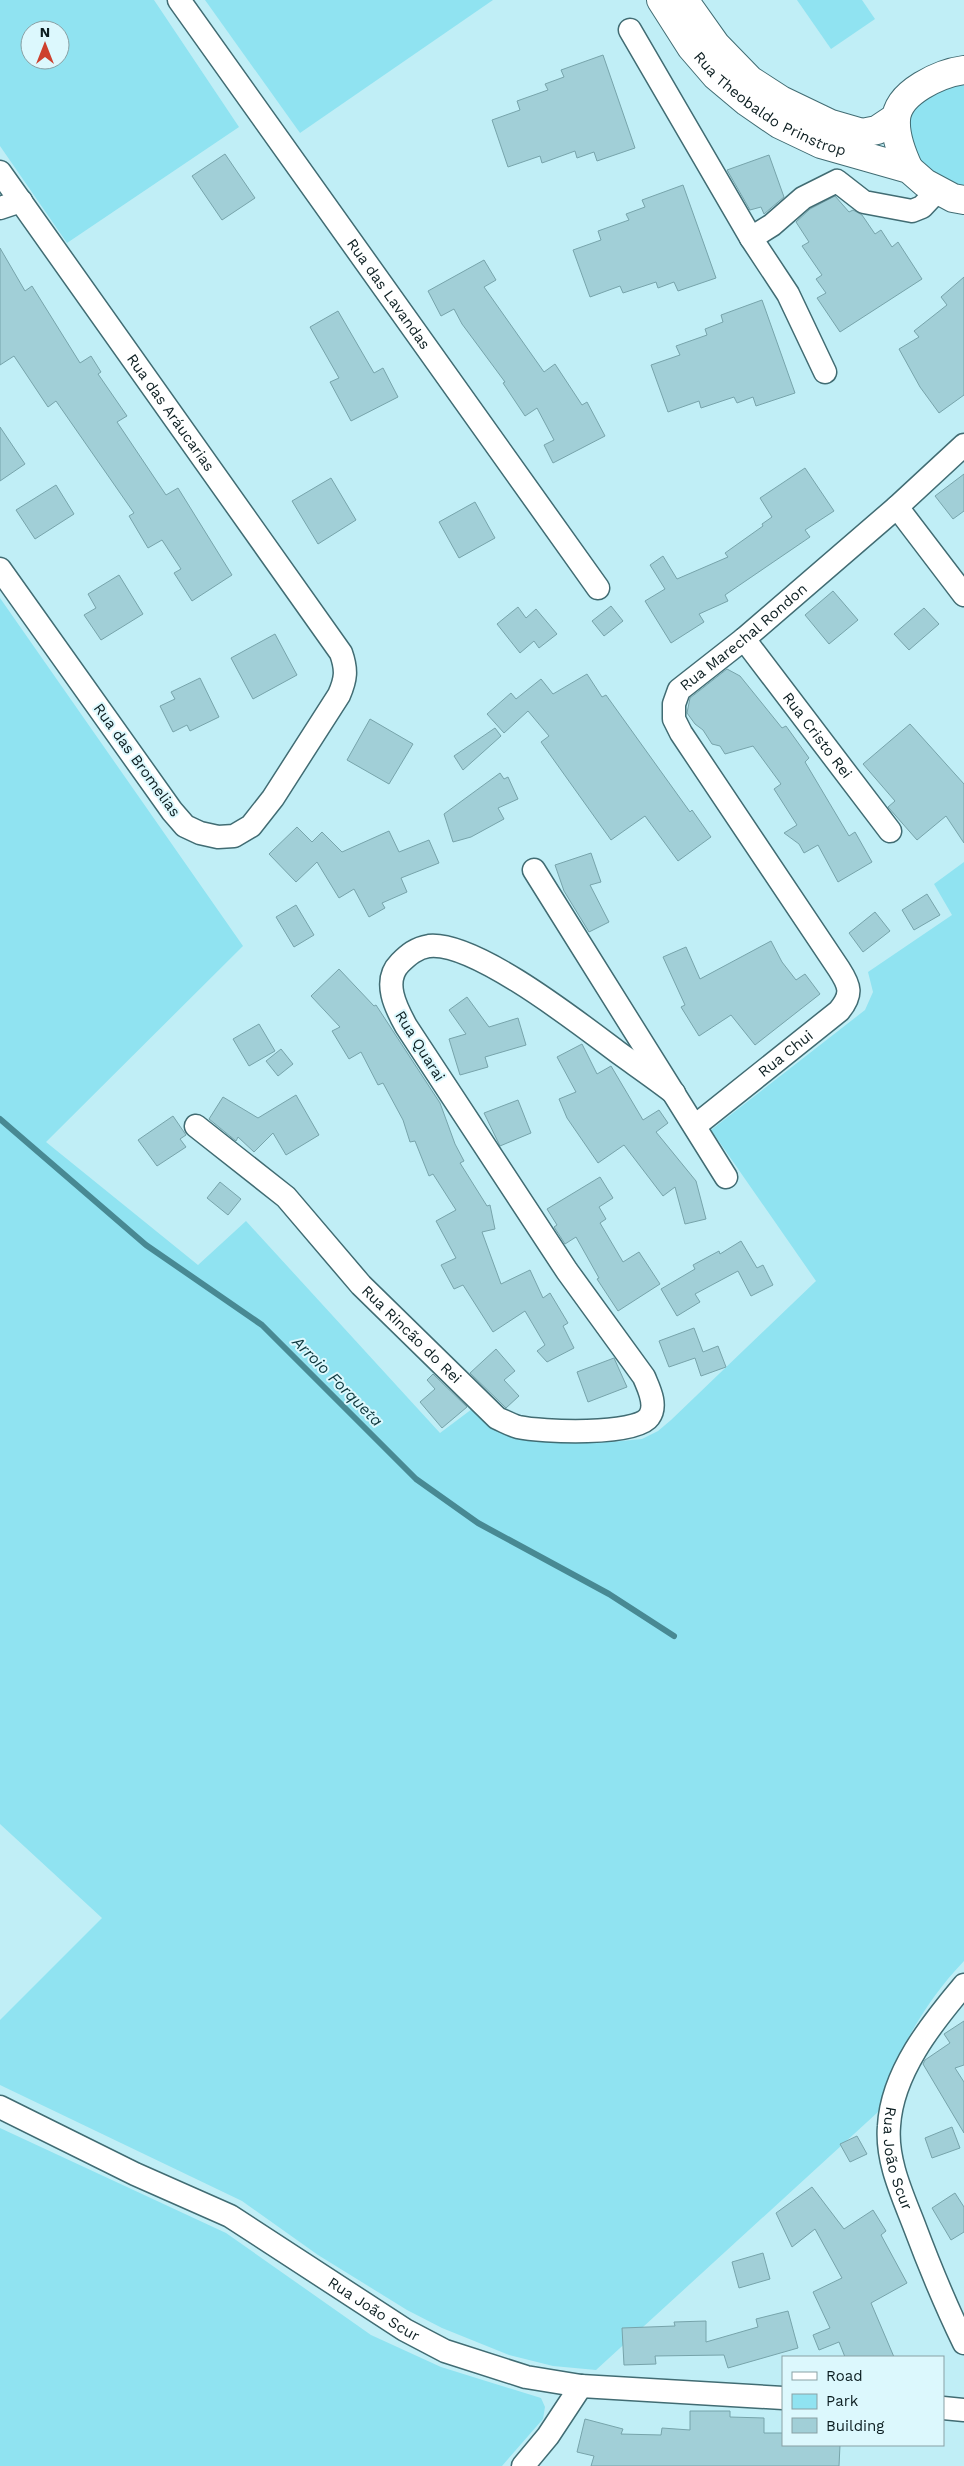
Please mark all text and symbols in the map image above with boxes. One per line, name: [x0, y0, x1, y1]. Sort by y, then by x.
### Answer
north arrow: [20, 20, 70, 70]
text: N: [40, 24, 50, 40]
street label: Rua Theobaldo Prinstrop: [690, 48, 848, 160]
street label: Rua das Lavandas: [343, 235, 434, 353]
street label: Rua das Aráucarias: [123, 350, 218, 475]
street label: Rua Marechal Rondon: [676, 580, 811, 695]
street label: Rua Cristo Rei: [779, 689, 856, 782]
street label: Rua das Bromelias: [90, 700, 184, 820]
street label: Rua Quarai: [391, 1007, 449, 1085]
street label: Rua Chui: [755, 1026, 817, 1081]
street label: Rua Rincão do Rei: [358, 1282, 465, 1387]
water label: Arroio Forqueta: [288, 1332, 387, 1430]
street label: Rua João Scur: [880, 2105, 916, 2213]
street label: Rua João Scur: [325, 2273, 423, 2345]
legend: [782, 2356, 944, 2446]
text: Road: [826, 2367, 863, 2385]
text: Park: [826, 2392, 859, 2410]
text: Building: [826, 2417, 884, 2435]

